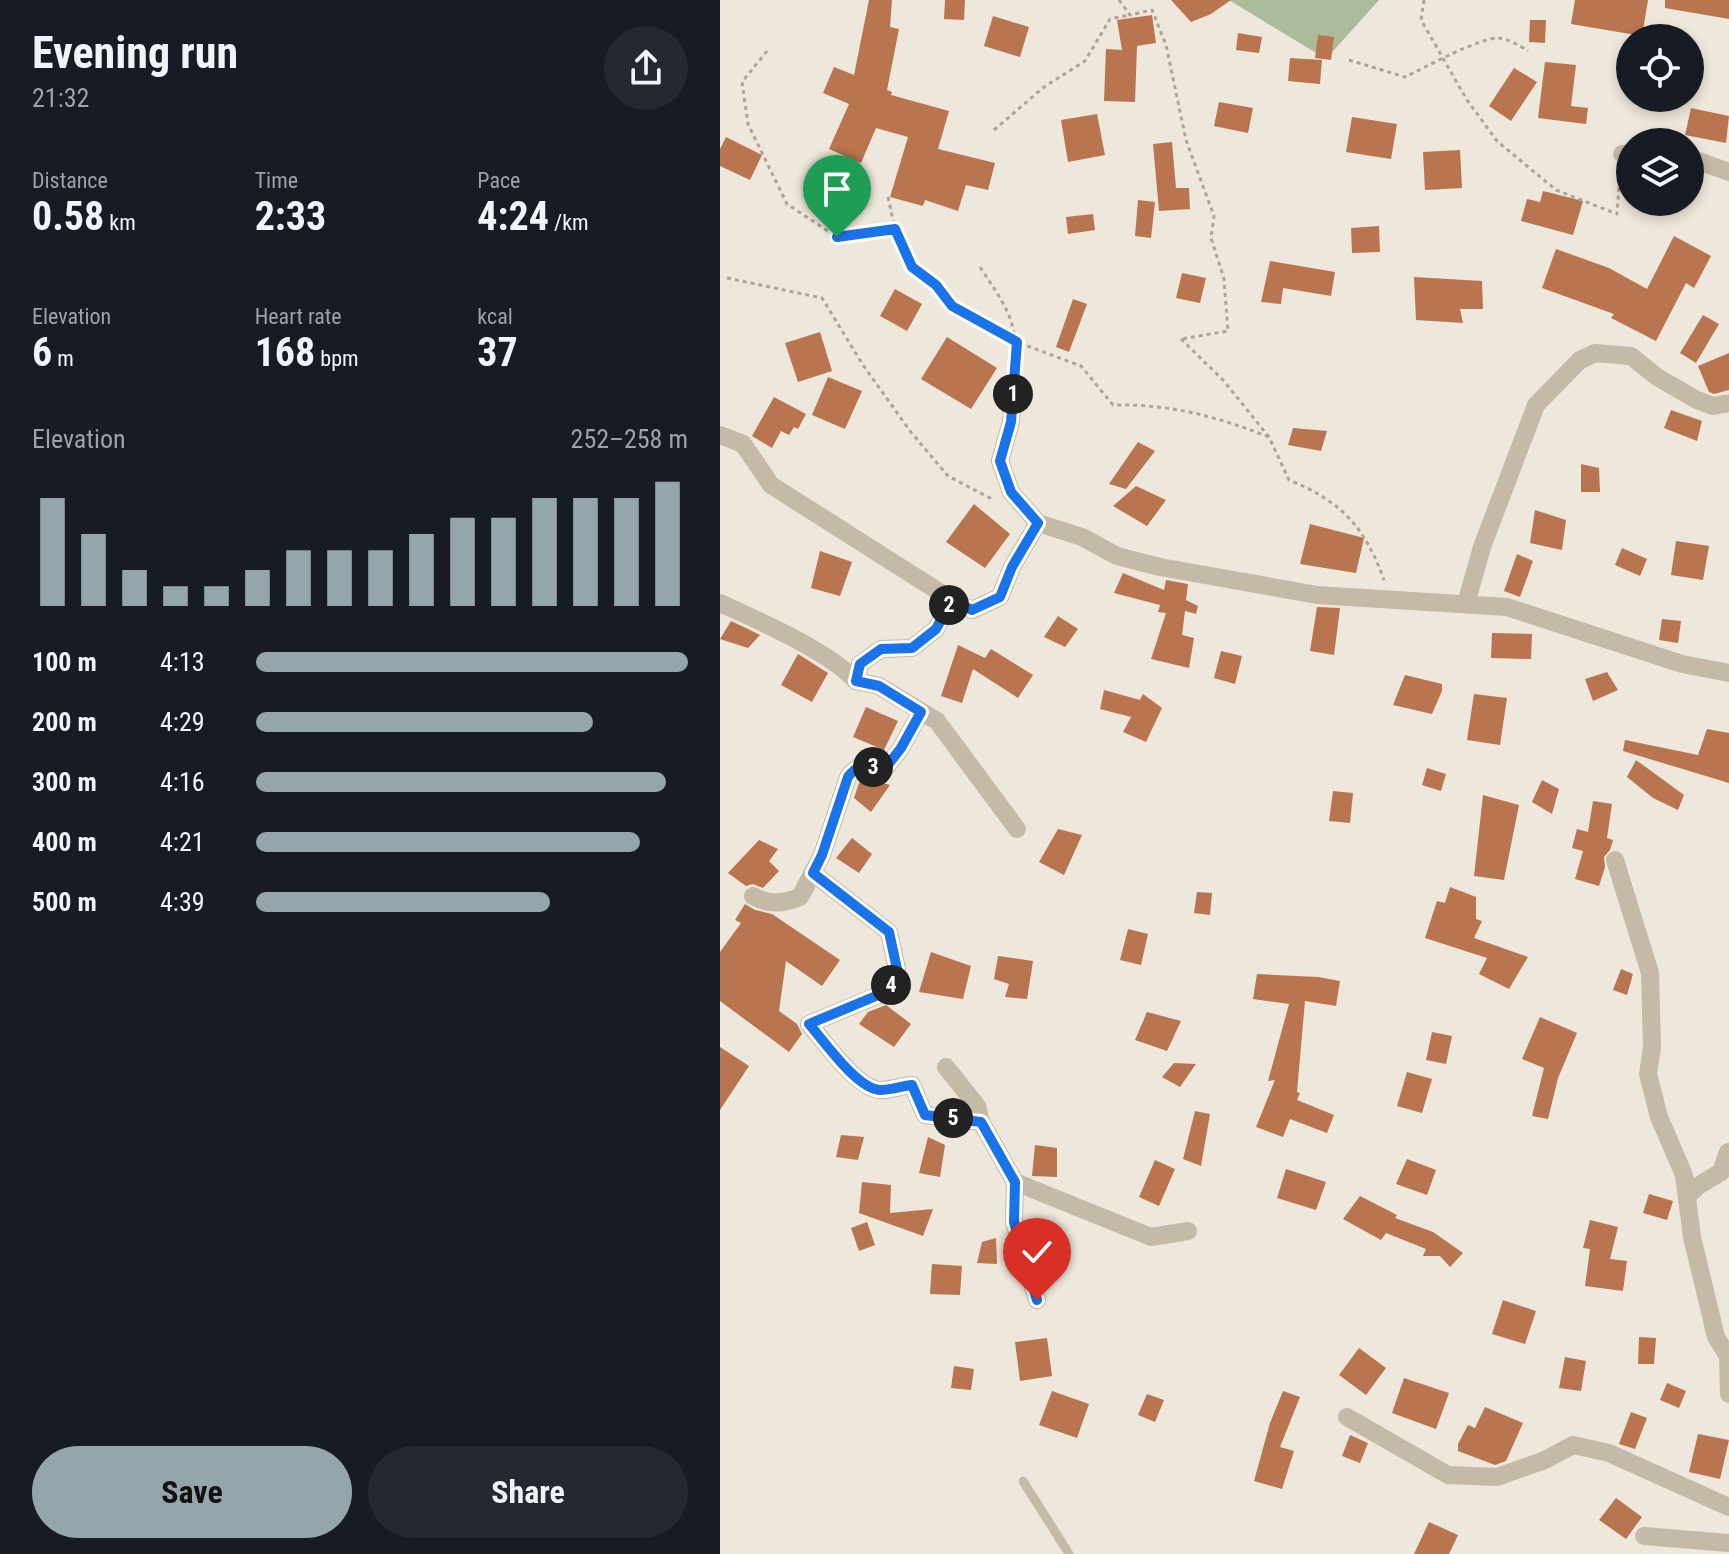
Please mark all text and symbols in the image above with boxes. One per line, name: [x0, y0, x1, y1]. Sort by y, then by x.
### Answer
map controls: [1616, 24, 1704, 216]
button: locate: [1616, 24, 1704, 112]
button: share: [604, 26, 688, 110]
text: Evening run: [32, 27, 238, 79]
text: 21:32: [32, 83, 89, 113]
button: layers: [1616, 128, 1704, 216]
pin: [803, 155, 871, 237]
icon: arrive: [815, 167, 859, 211]
text: Distance: [32, 168, 108, 193]
text: Time: [255, 168, 298, 193]
text: Pace: [477, 168, 520, 193]
text: 0.58: [32, 193, 104, 240]
text: 2:33: [255, 193, 326, 240]
text: 4:24: [477, 193, 549, 240]
text: km: [104, 210, 136, 235]
text: /km: [549, 210, 589, 235]
text: Elevation: [32, 304, 111, 329]
text: Heart rate: [255, 304, 342, 329]
text: kcal: [477, 304, 513, 329]
text: 6: [32, 329, 52, 376]
text: 168: [255, 329, 315, 376]
text: 37: [477, 329, 518, 376]
text: m: [52, 346, 74, 371]
text: bpm: [315, 346, 359, 371]
pin: 1: [993, 374, 1033, 414]
text: 1: [1007, 381, 1019, 406]
text: Elevation: [32, 424, 126, 454]
text: 252–258 m: [571, 424, 688, 454]
pin: 2: [929, 585, 969, 625]
text: 2: [943, 592, 955, 617]
text: 100 m: [32, 647, 97, 677]
text: 4:13: [160, 647, 205, 677]
text: 200 m: [32, 707, 97, 737]
text: 4:29: [160, 707, 205, 737]
pin: 3: [853, 747, 893, 787]
text: 3: [867, 754, 879, 779]
text: 300 m: [32, 767, 97, 797]
text: 4:16: [160, 767, 205, 797]
text: 400 m: [32, 827, 97, 857]
text: 4:21: [160, 827, 205, 857]
text: 500 m: [32, 887, 97, 917]
text: 4:39: [160, 887, 205, 917]
pin: 4: [871, 965, 911, 1005]
text: 4: [885, 972, 897, 997]
pin: 5: [933, 1098, 973, 1138]
text: 5: [947, 1105, 959, 1130]
pin: [1003, 1218, 1071, 1300]
icon: check: [1015, 1230, 1059, 1274]
button: Save: [32, 1446, 352, 1538]
button: Share: [368, 1446, 688, 1538]

